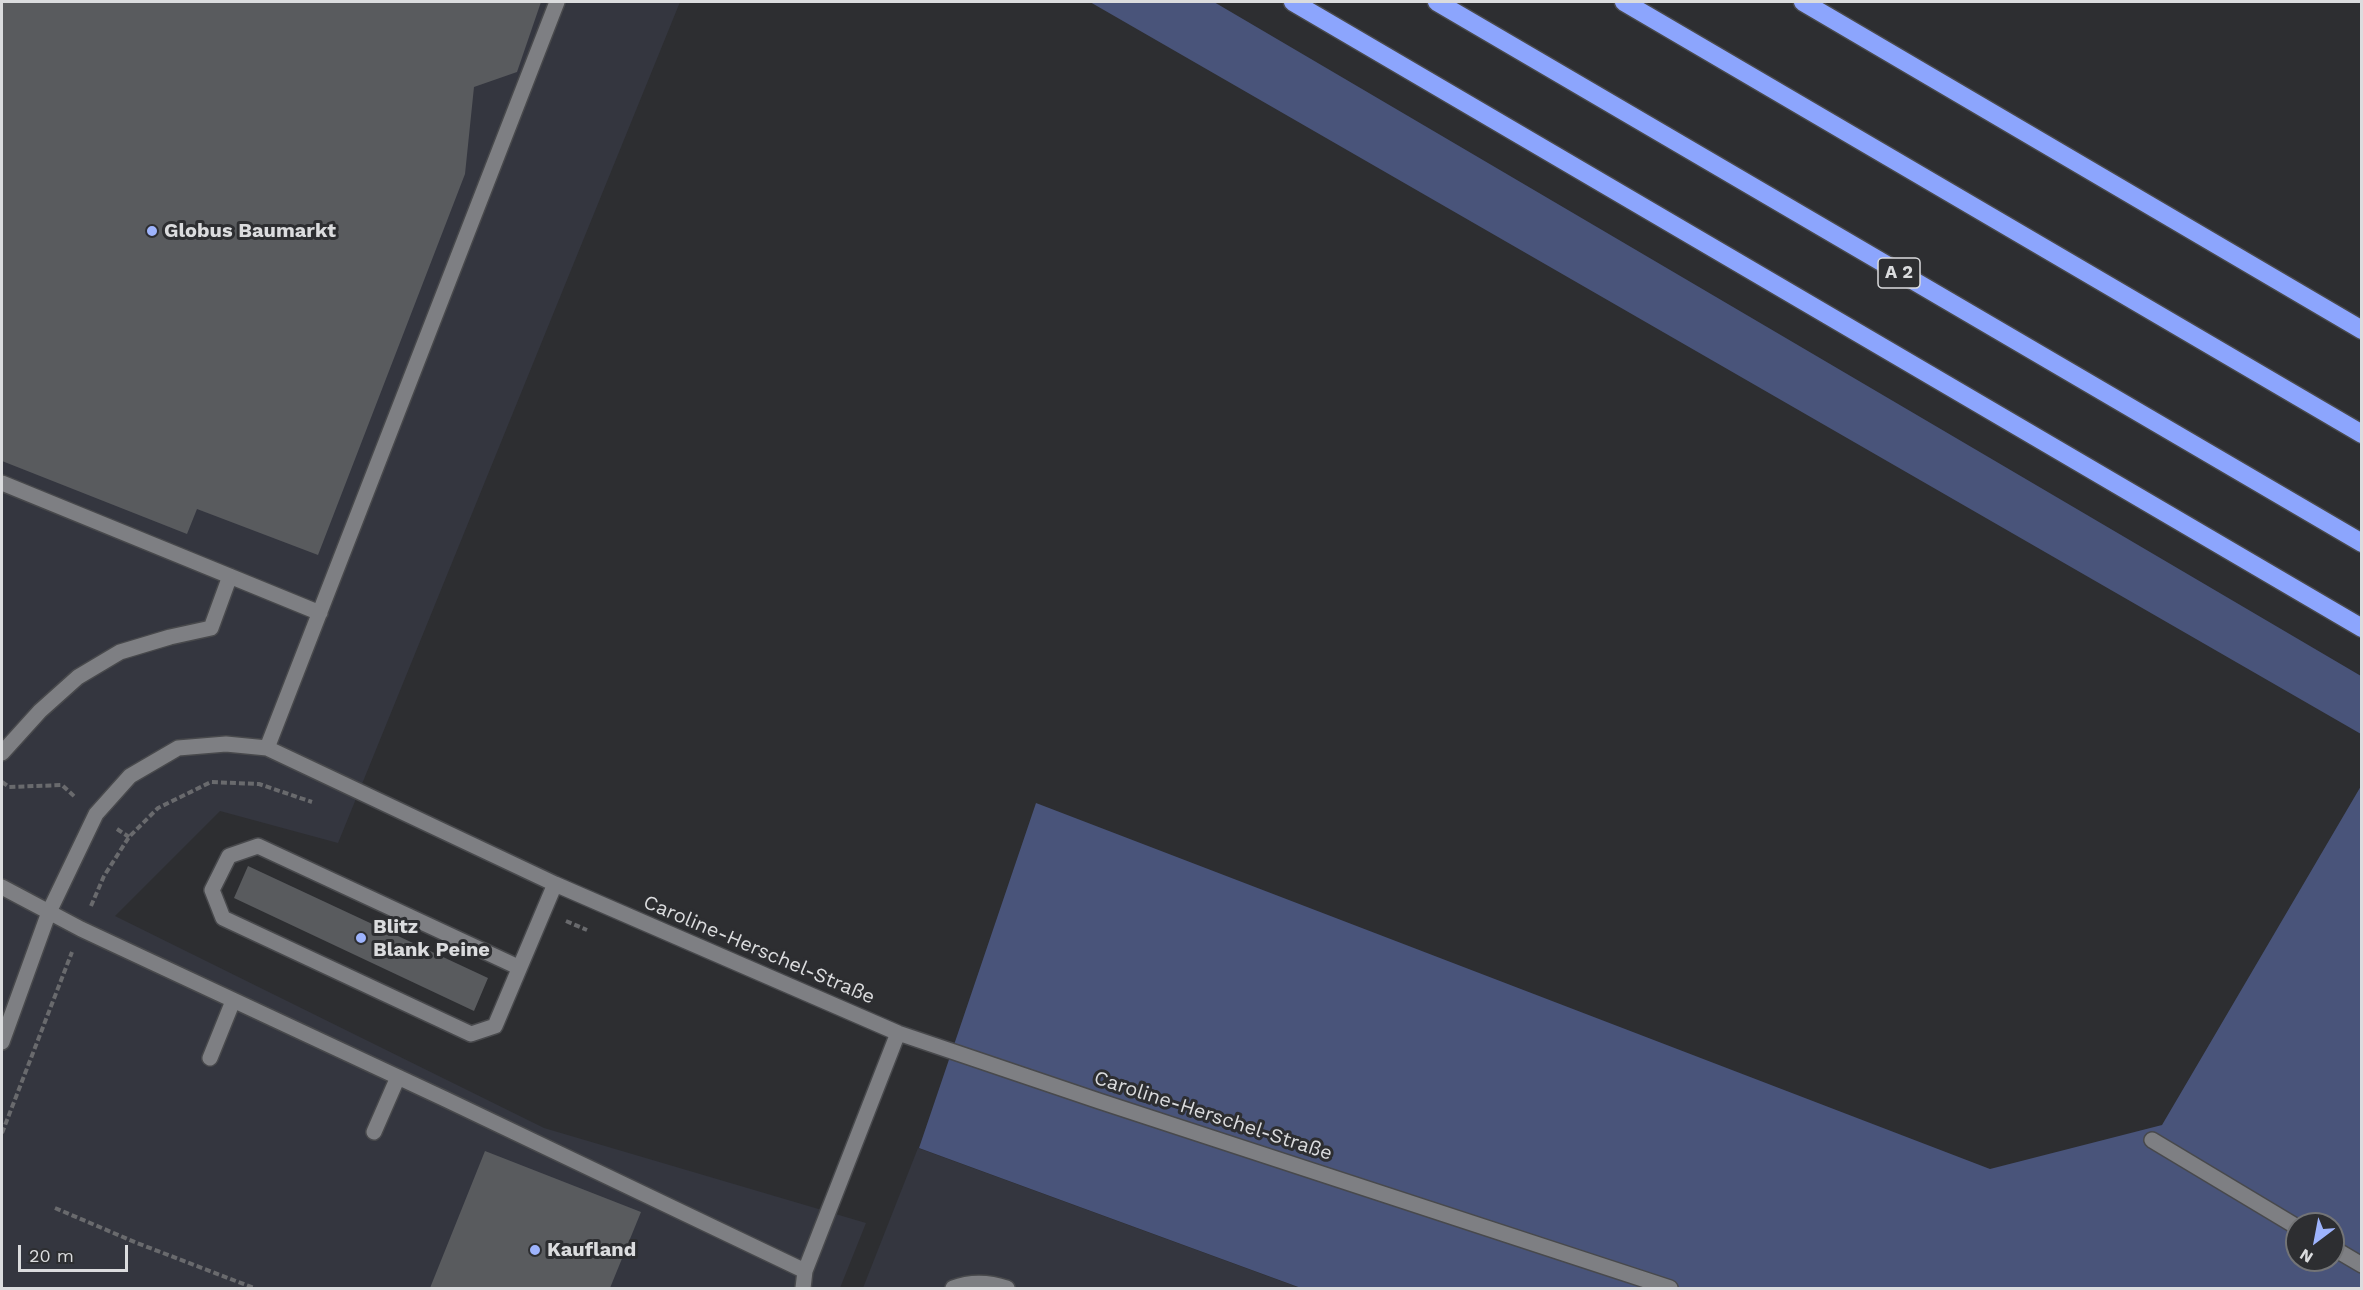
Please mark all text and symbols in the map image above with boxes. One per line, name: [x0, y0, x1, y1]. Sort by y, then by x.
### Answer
place label: Globus Baumarkt: [164, 219, 336, 243]
marker: Globus Baumarkt: [145, 224, 159, 238]
road number: A 2: [1878, 258, 1920, 288]
street label: Caroline-Herschel-Straße: [640, 890, 878, 1010]
place label: Blitz Blank Peine: [373, 915, 490, 962]
marker: Blitz Blank Peine: [354, 931, 368, 945]
street label: Caroline-Herschel-Straße: [1091, 1066, 1335, 1166]
north arrow: [2285, 1212, 2345, 1272]
scale bar: [21, 1233, 130, 1271]
place label: Kaufland: [547, 1238, 636, 1262]
marker: Kaufland: [528, 1243, 542, 1257]
text: 20 m: [29, 1245, 74, 1266]
text: N: [2296, 1245, 2316, 1267]

